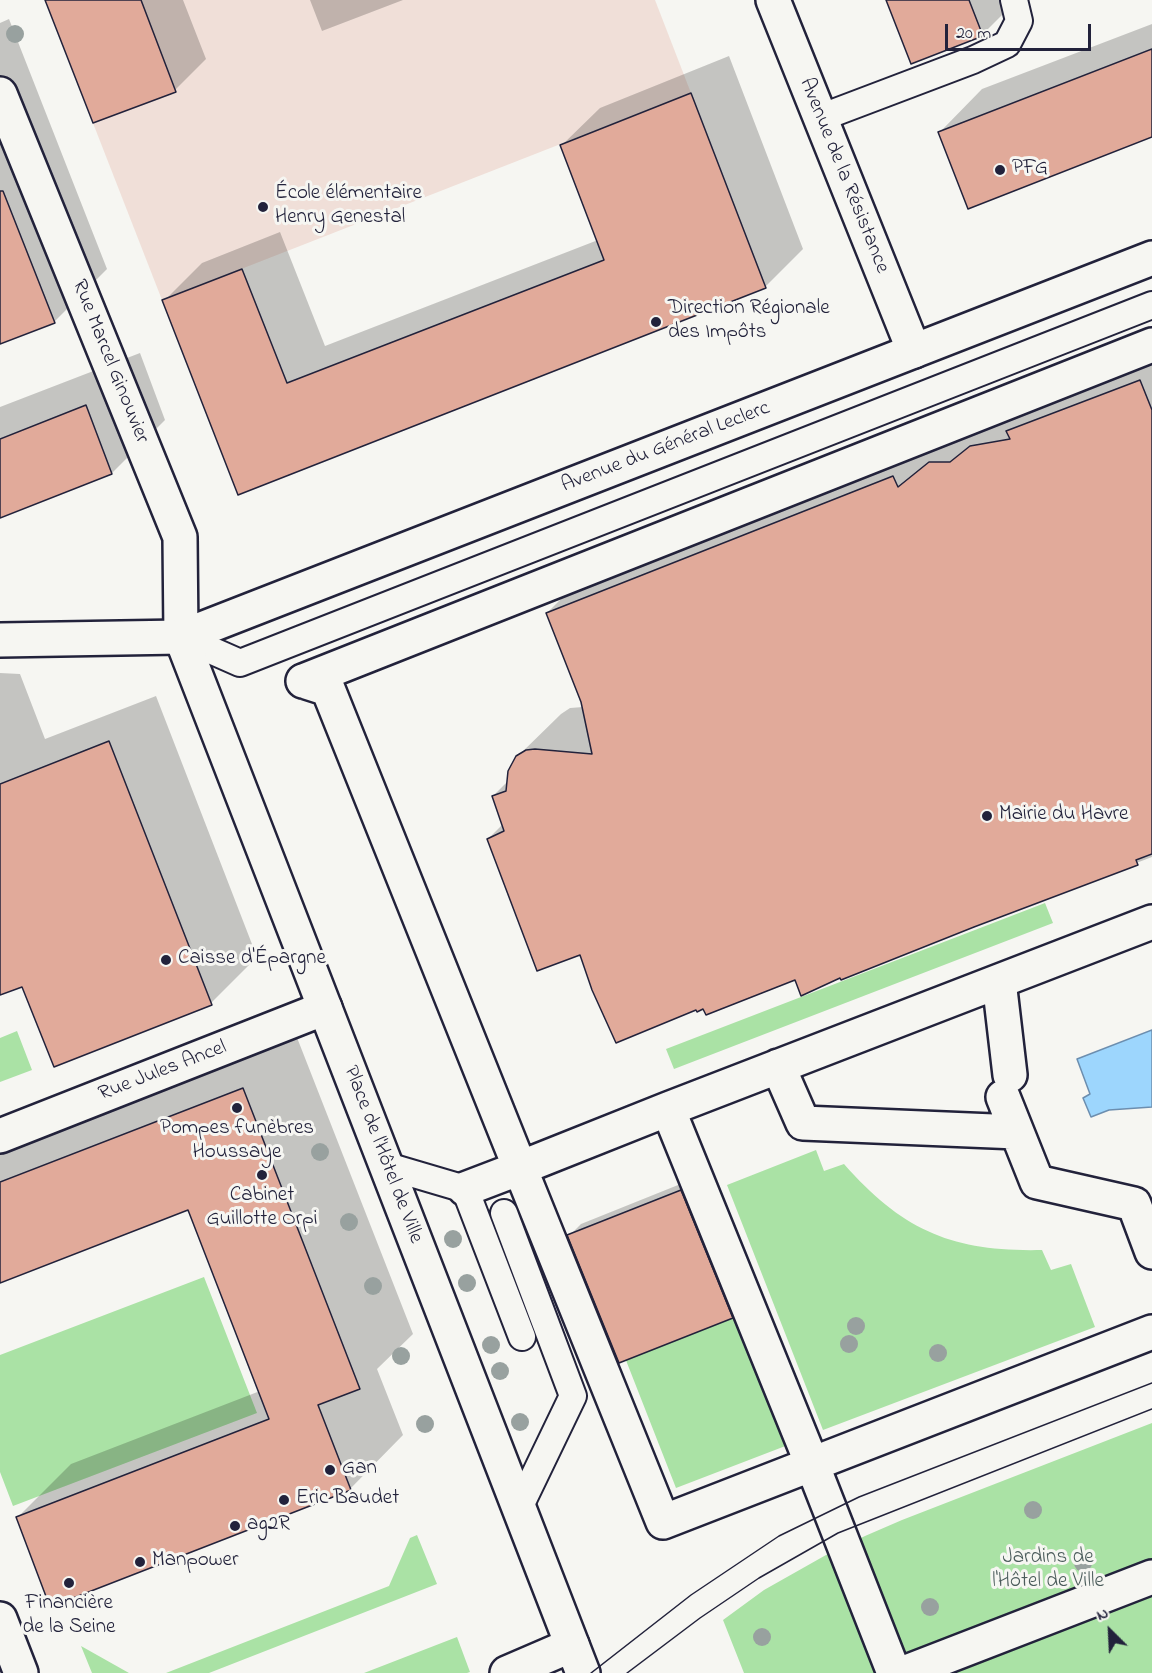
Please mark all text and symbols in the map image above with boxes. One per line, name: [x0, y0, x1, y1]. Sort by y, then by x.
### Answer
scale bar: [948, 12, 1094, 50]
text: 20 m: [956, 21, 991, 47]
street label: Avenue de la Résistance: [792, 75, 894, 277]
place label: PFG: [1012, 157, 1048, 183]
marker: PFG: [993, 163, 1007, 177]
place label: École élémentaire Henry Genestal: [275, 182, 422, 232]
marker: École élémentaire Henry Genestal: [256, 200, 270, 214]
street label: Rue Marcel Ginouvier: [65, 276, 153, 448]
place label: Direction Régionale des Impôts: [668, 297, 830, 347]
marker: Direction Régionale des Impôts: [649, 315, 663, 329]
street label: Avenue du Général Leclerc: [558, 397, 774, 499]
place label: Mairie du Havre: [999, 803, 1128, 829]
marker: Mairie du Havre: [980, 809, 994, 823]
place label: Caisse d'Épargne: [178, 947, 326, 973]
marker: Caisse d'Épargne: [159, 953, 173, 967]
street label: Rue Jules Ancel: [96, 1036, 230, 1108]
street label: Place de l'Hôtel de Ville: [337, 1063, 427, 1247]
marker: Pompes funèbres Houssaye: [230, 1101, 244, 1115]
place label: Pompes funèbres Houssaye: [160, 1117, 314, 1167]
marker: Cabinet Guillotte Orpi: [255, 1168, 269, 1182]
place label: Cabinet Guillotte Orpi: [206, 1184, 318, 1234]
place label: Gan: [342, 1457, 377, 1483]
marker: Gan: [323, 1463, 337, 1477]
place label: Eric Baudet: [296, 1487, 399, 1513]
marker: Eric Baudet: [277, 1493, 291, 1507]
place label: ag2R: [247, 1513, 290, 1539]
marker: ag2R: [228, 1519, 242, 1533]
park label: Jardins de l'Hôtel de Ville: [992, 1546, 1104, 1596]
place label: Manpower: [152, 1549, 238, 1575]
marker: Manpower: [133, 1555, 147, 1569]
marker: Financière de la Seine: [62, 1576, 76, 1590]
place label: Financière de la Seine: [22, 1592, 116, 1642]
north arrow: [1080, 1601, 1140, 1661]
text: N: [1093, 1601, 1112, 1628]

